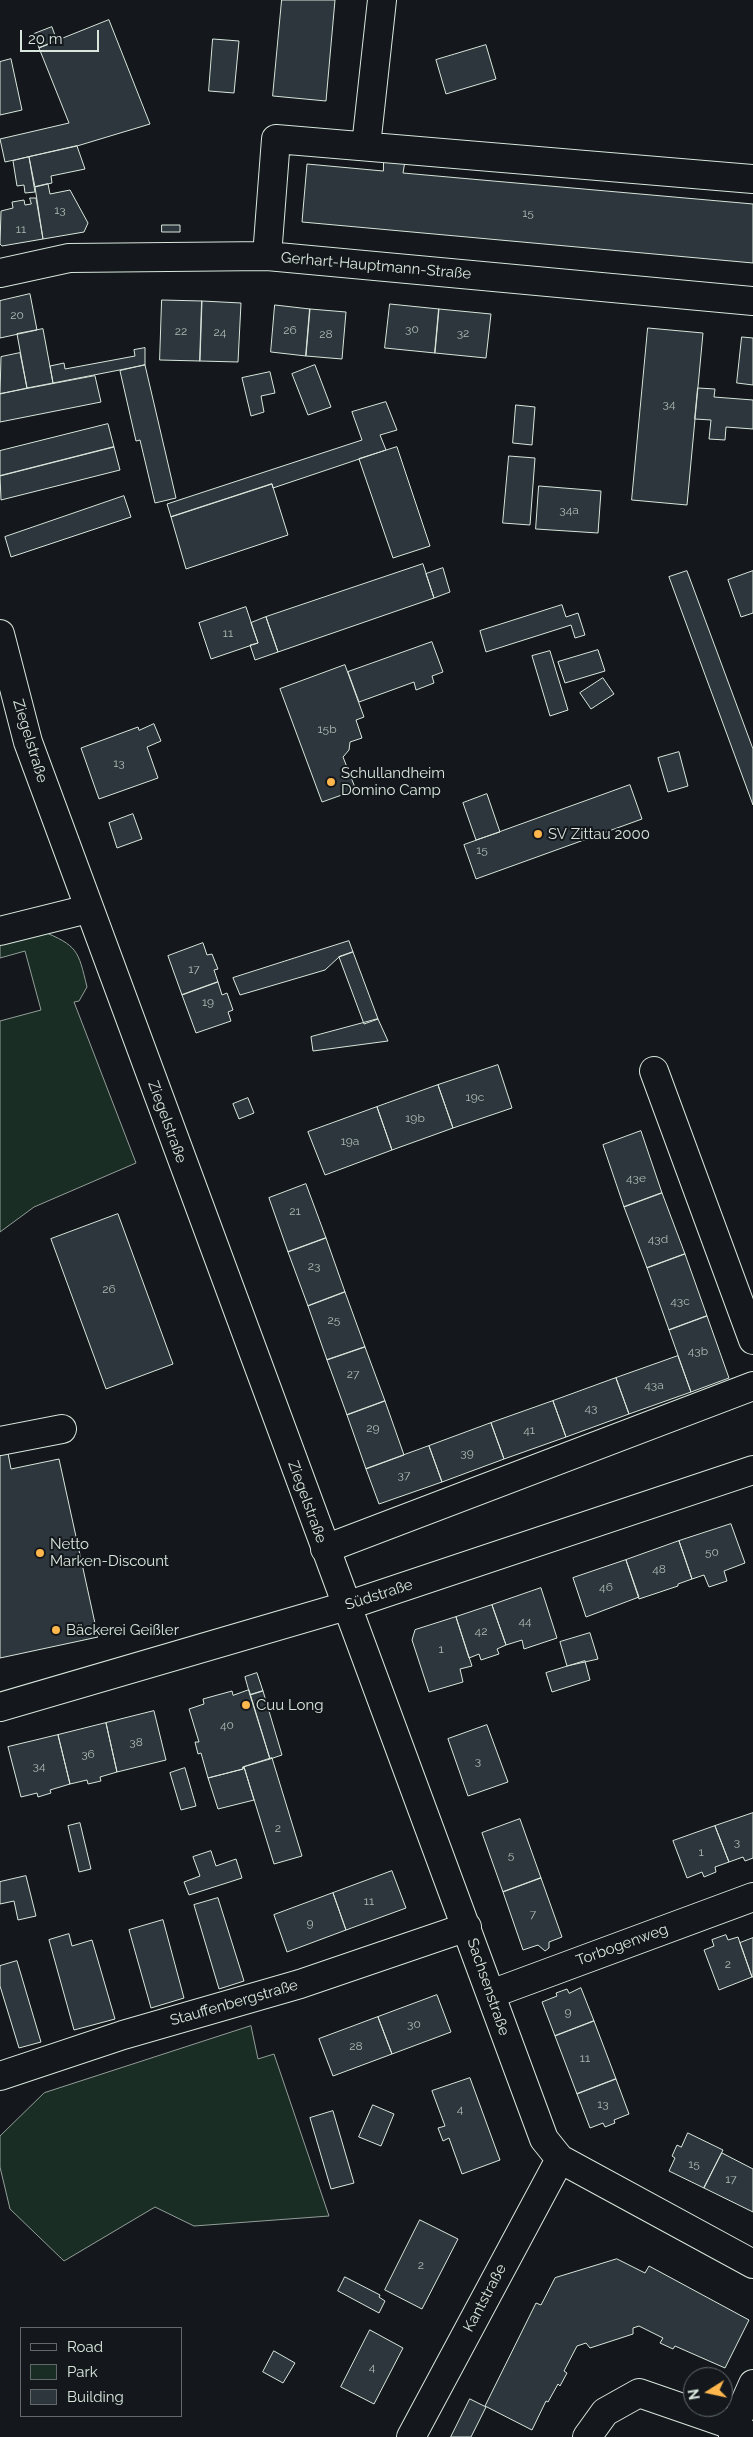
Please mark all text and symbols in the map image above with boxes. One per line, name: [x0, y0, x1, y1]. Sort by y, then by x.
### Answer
scale bar: [22, 20, 101, 52]
text: 20 m: [28, 30, 63, 48]
house number: 13: [54, 203, 66, 217]
house number: 15: [522, 206, 534, 220]
house number: 11: [16, 222, 26, 236]
street label: Gerhart-Hauptmann-Straße: [280, 249, 472, 283]
house number: 20: [10, 308, 24, 322]
house number: 30: [405, 322, 419, 336]
house number: 26: [283, 323, 297, 337]
house number: 22: [175, 324, 187, 338]
house number: 24: [214, 325, 226, 339]
house number: 32: [457, 326, 469, 340]
house number: 28: [319, 327, 333, 341]
house number: 34: [663, 397, 675, 411]
house number: 34a: [559, 503, 579, 517]
house number: 11: [223, 626, 233, 640]
street label: Ziegelstraße: [9, 697, 51, 785]
house number: 15b: [317, 722, 337, 736]
house number: 13: [113, 756, 125, 770]
place label: Schullandheim Domino Camp: [341, 764, 445, 799]
marker: Schullandheim Domino Camp: [325, 776, 337, 788]
place label: SV Zittau 2000: [548, 825, 650, 843]
marker: SV Zittau 2000: [532, 828, 544, 840]
house number: 15: [476, 843, 488, 857]
house number: 17: [188, 962, 200, 976]
house number: 19: [202, 995, 214, 1009]
street label: Ziegelstraße: [144, 1078, 190, 1166]
house number: 19c: [466, 1090, 484, 1104]
house number: 19b: [405, 1111, 425, 1125]
house number: 19a: [341, 1134, 359, 1148]
house number: 43e: [626, 1171, 646, 1185]
house number: 21: [289, 1204, 301, 1218]
house number: 43d: [648, 1232, 668, 1246]
house number: 23: [308, 1259, 320, 1273]
house number: 26: [102, 1282, 116, 1296]
house number: 43c: [670, 1294, 690, 1308]
house number: 25: [328, 1313, 340, 1327]
house number: 43b: [688, 1344, 708, 1358]
house number: 27: [347, 1367, 359, 1381]
house number: 43a: [644, 1378, 664, 1392]
house number: 43: [585, 1401, 597, 1415]
house number: 29: [366, 1421, 380, 1435]
house number: 41: [523, 1423, 535, 1437]
house number: 39: [460, 1446, 474, 1460]
street label: Ziegelstraße: [284, 1458, 330, 1546]
house number: 37: [398, 1468, 410, 1482]
place label: Netto Marken-Discount: [50, 1535, 169, 1570]
house number: 50: [705, 1545, 719, 1559]
marker: Netto Marken-Discount: [34, 1547, 46, 1559]
house number: 48: [652, 1562, 666, 1576]
street label: Südstraße: [343, 1576, 415, 1614]
house number: 46: [599, 1580, 613, 1594]
house number: 44: [518, 1614, 532, 1628]
place label: Bäckerei Geißler: [66, 1621, 179, 1639]
marker: Bäckerei Geißler: [50, 1624, 62, 1636]
house number: 42: [475, 1624, 487, 1638]
house number: 1: [438, 1642, 444, 1656]
place label: Cuu Long: [256, 1696, 323, 1714]
marker: Cuu Long: [240, 1699, 252, 1711]
house number: 40: [220, 1718, 234, 1732]
house number: 38: [129, 1735, 143, 1749]
house number: 36: [81, 1747, 95, 1761]
house number: 3: [475, 1754, 481, 1768]
house number: 34: [33, 1759, 45, 1773]
house number: 2: [275, 1821, 281, 1835]
house number: 3: [734, 1835, 740, 1849]
house number: 1: [698, 1845, 704, 1859]
house number: 5: [508, 1848, 514, 1862]
house number: 11: [364, 1894, 374, 1908]
house number: 7: [530, 1907, 536, 1921]
house number: 9: [306, 1916, 314, 1930]
street label: Torbogenweg: [574, 1920, 670, 1970]
street label: Sachsenstraße: [463, 1936, 513, 2038]
house number: 2: [725, 1957, 731, 1971]
street label: Stauffenbergstraße: [168, 1976, 300, 2030]
house number: 9: [564, 2005, 572, 2019]
house number: 30: [407, 2017, 421, 2031]
house number: 28: [349, 2039, 363, 2053]
house number: 11: [580, 2051, 590, 2065]
house number: 13: [597, 2097, 609, 2111]
house number: 4: [457, 2102, 463, 2116]
house number: 15: [688, 2157, 700, 2171]
house number: 17: [725, 2172, 737, 2186]
house number: 2: [418, 2258, 424, 2272]
street label: Kantstraße: [460, 2261, 510, 2335]
legend: [20, 2327, 182, 2417]
text: Road: [67, 2338, 103, 2356]
house number: 4: [369, 2360, 375, 2374]
text: Park: [67, 2363, 98, 2381]
north arrow: [683, 2367, 733, 2417]
text: Building: [67, 2388, 124, 2406]
text: N: [685, 2388, 703, 2401]

